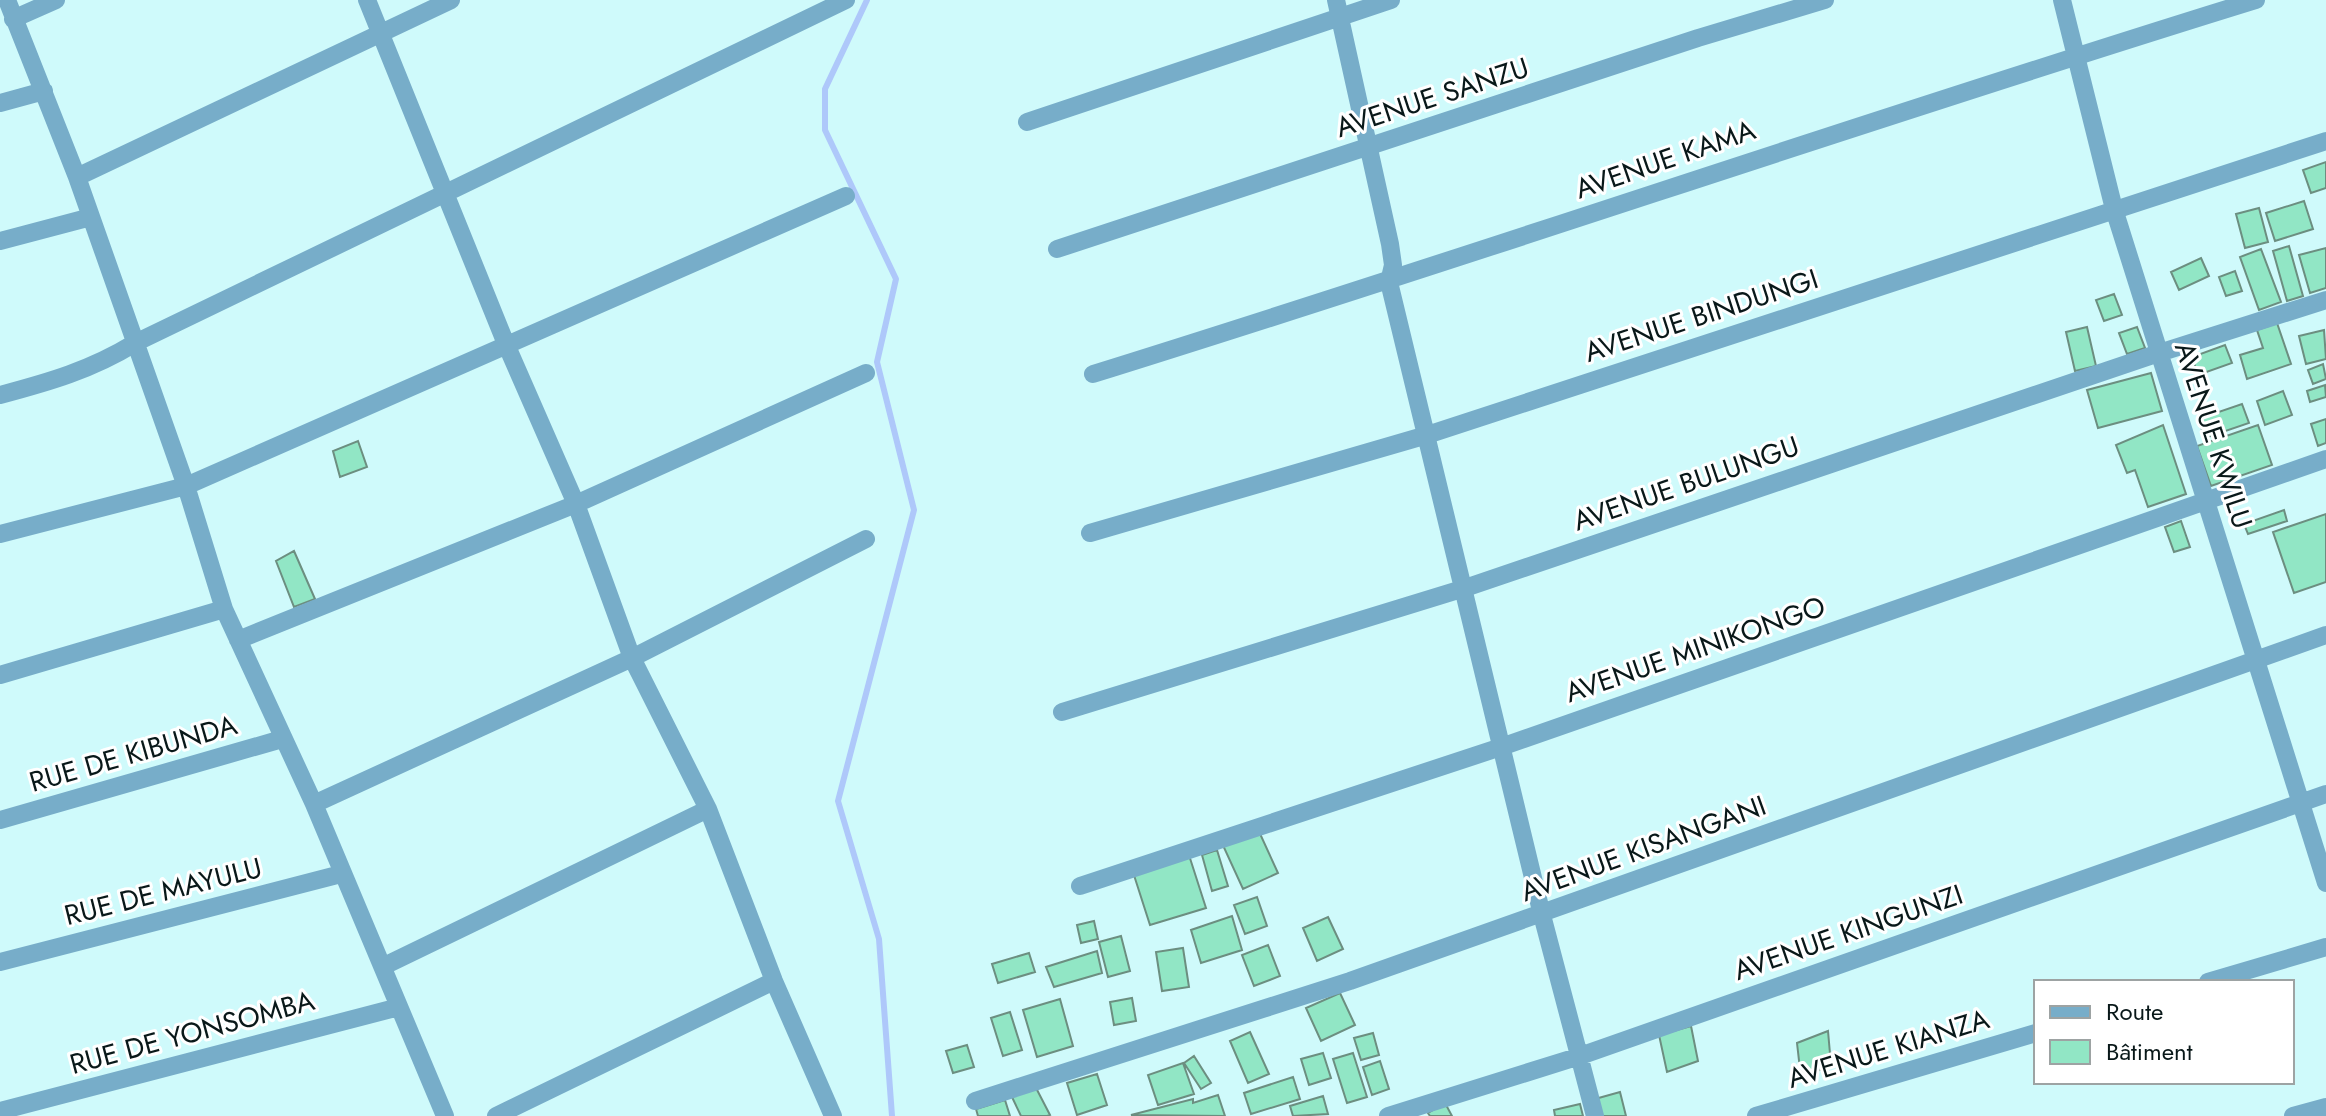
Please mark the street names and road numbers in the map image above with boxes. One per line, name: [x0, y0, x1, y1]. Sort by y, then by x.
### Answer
street label: AVENUE SANZU: [1330, 47, 1534, 148]
street label: AVENUE KAMA: [1570, 109, 1761, 209]
street label: AVENUE BINDUNGI: [1579, 258, 1823, 373]
street label: AVENUE KWILU: [2164, 337, 2263, 534]
street label: AVENUE BULUNGU: [1568, 426, 1805, 541]
street label: AVENUE MINIKONGO: [1560, 586, 1831, 713]
street label: RUE DE KIBUNDA: [25, 704, 242, 803]
street label: AVENUE KISANGANI: [1515, 785, 1772, 912]
street label: RUE DE MAYULU: [60, 847, 266, 936]
street label: AVENUE KINGUNZI: [1728, 874, 1968, 991]
street label: RUE DE YONSOMBA: [65, 980, 320, 1085]
street label: AVENUE KIANZA: [1782, 998, 1995, 1099]

